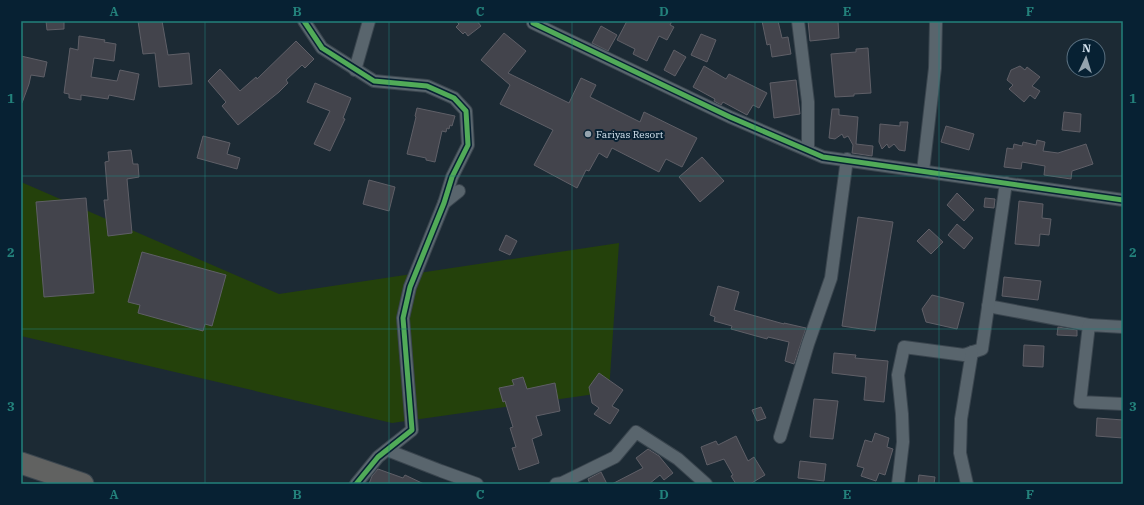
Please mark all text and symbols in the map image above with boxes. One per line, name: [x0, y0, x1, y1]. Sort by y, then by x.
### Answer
text: A: [109, 3, 119, 20]
text: B: [292, 3, 302, 20]
text: C: [476, 3, 485, 20]
text: D: [659, 3, 669, 20]
text: E: [843, 3, 851, 20]
text: F: [1026, 3, 1034, 20]
north arrow: [1066, 38, 1106, 78]
text: N: [1082, 41, 1092, 55]
text: 1: [7, 90, 15, 107]
text: 1: [1129, 90, 1137, 107]
place label: Fariyas Resort: [596, 128, 664, 141]
marker: Fariyas Resort: [583, 129, 593, 139]
text: 2: [7, 244, 15, 261]
text: 2: [1129, 244, 1137, 261]
text: 3: [7, 398, 15, 415]
text: 3: [1129, 398, 1137, 415]
text: A: [109, 486, 119, 503]
text: B: [292, 486, 302, 503]
text: C: [476, 486, 485, 503]
text: D: [659, 486, 669, 503]
text: E: [843, 486, 851, 503]
text: F: [1026, 486, 1034, 503]

